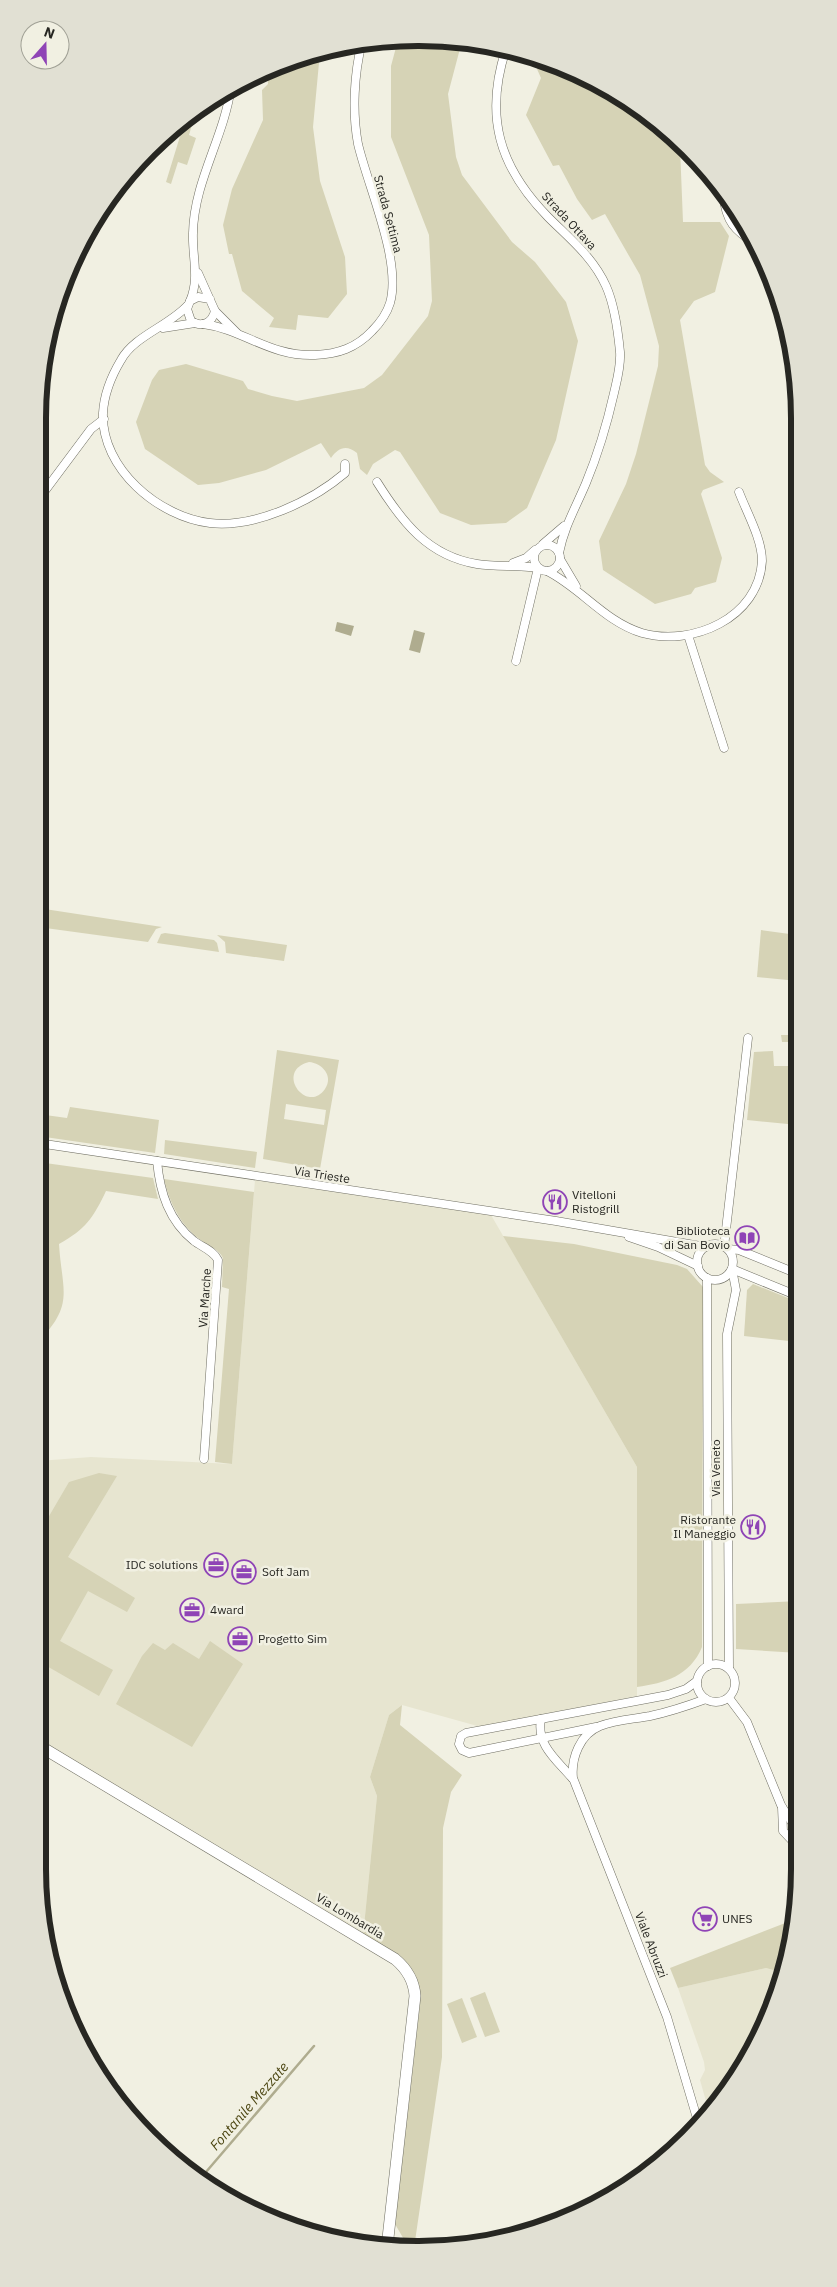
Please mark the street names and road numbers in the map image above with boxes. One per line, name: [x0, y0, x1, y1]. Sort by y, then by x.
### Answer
street label: Strada Settima: [371, 173, 406, 255]
street label: Strada Ottava: [539, 189, 600, 253]
street label: Via Trieste: [293, 1163, 351, 1186]
street label: Via Marche: [195, 1267, 214, 1328]
street label: Via Veneto: [708, 1439, 723, 1497]
street label: Via Lombardia: [314, 1889, 387, 1942]
street label: Viale Abruzzi: [632, 1910, 671, 1980]

